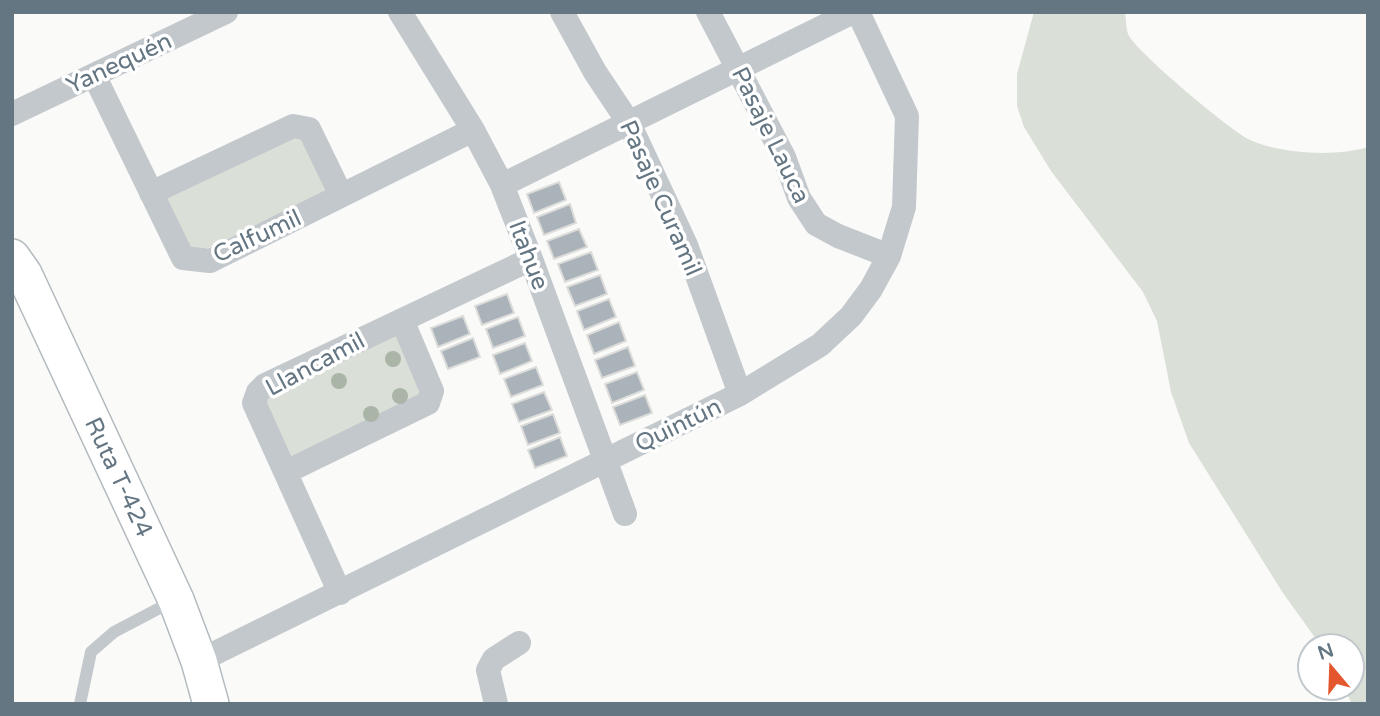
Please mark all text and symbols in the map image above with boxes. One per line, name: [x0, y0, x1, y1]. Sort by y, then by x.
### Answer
street label: Yanequén: [62, 26, 177, 100]
street label: Pasaje Lauca: [725, 62, 816, 208]
street label: Pasaje Curamil: [613, 116, 708, 281]
street label: Calfumil: [209, 203, 306, 269]
street label: Itahue: [502, 216, 555, 294]
street label: Llancamil: [261, 326, 370, 403]
street label: Quintún: [630, 392, 726, 459]
street label: Ruta T-424: [78, 413, 159, 542]
north arrow: [1296, 632, 1366, 702]
text: N: [1315, 639, 1337, 665]

